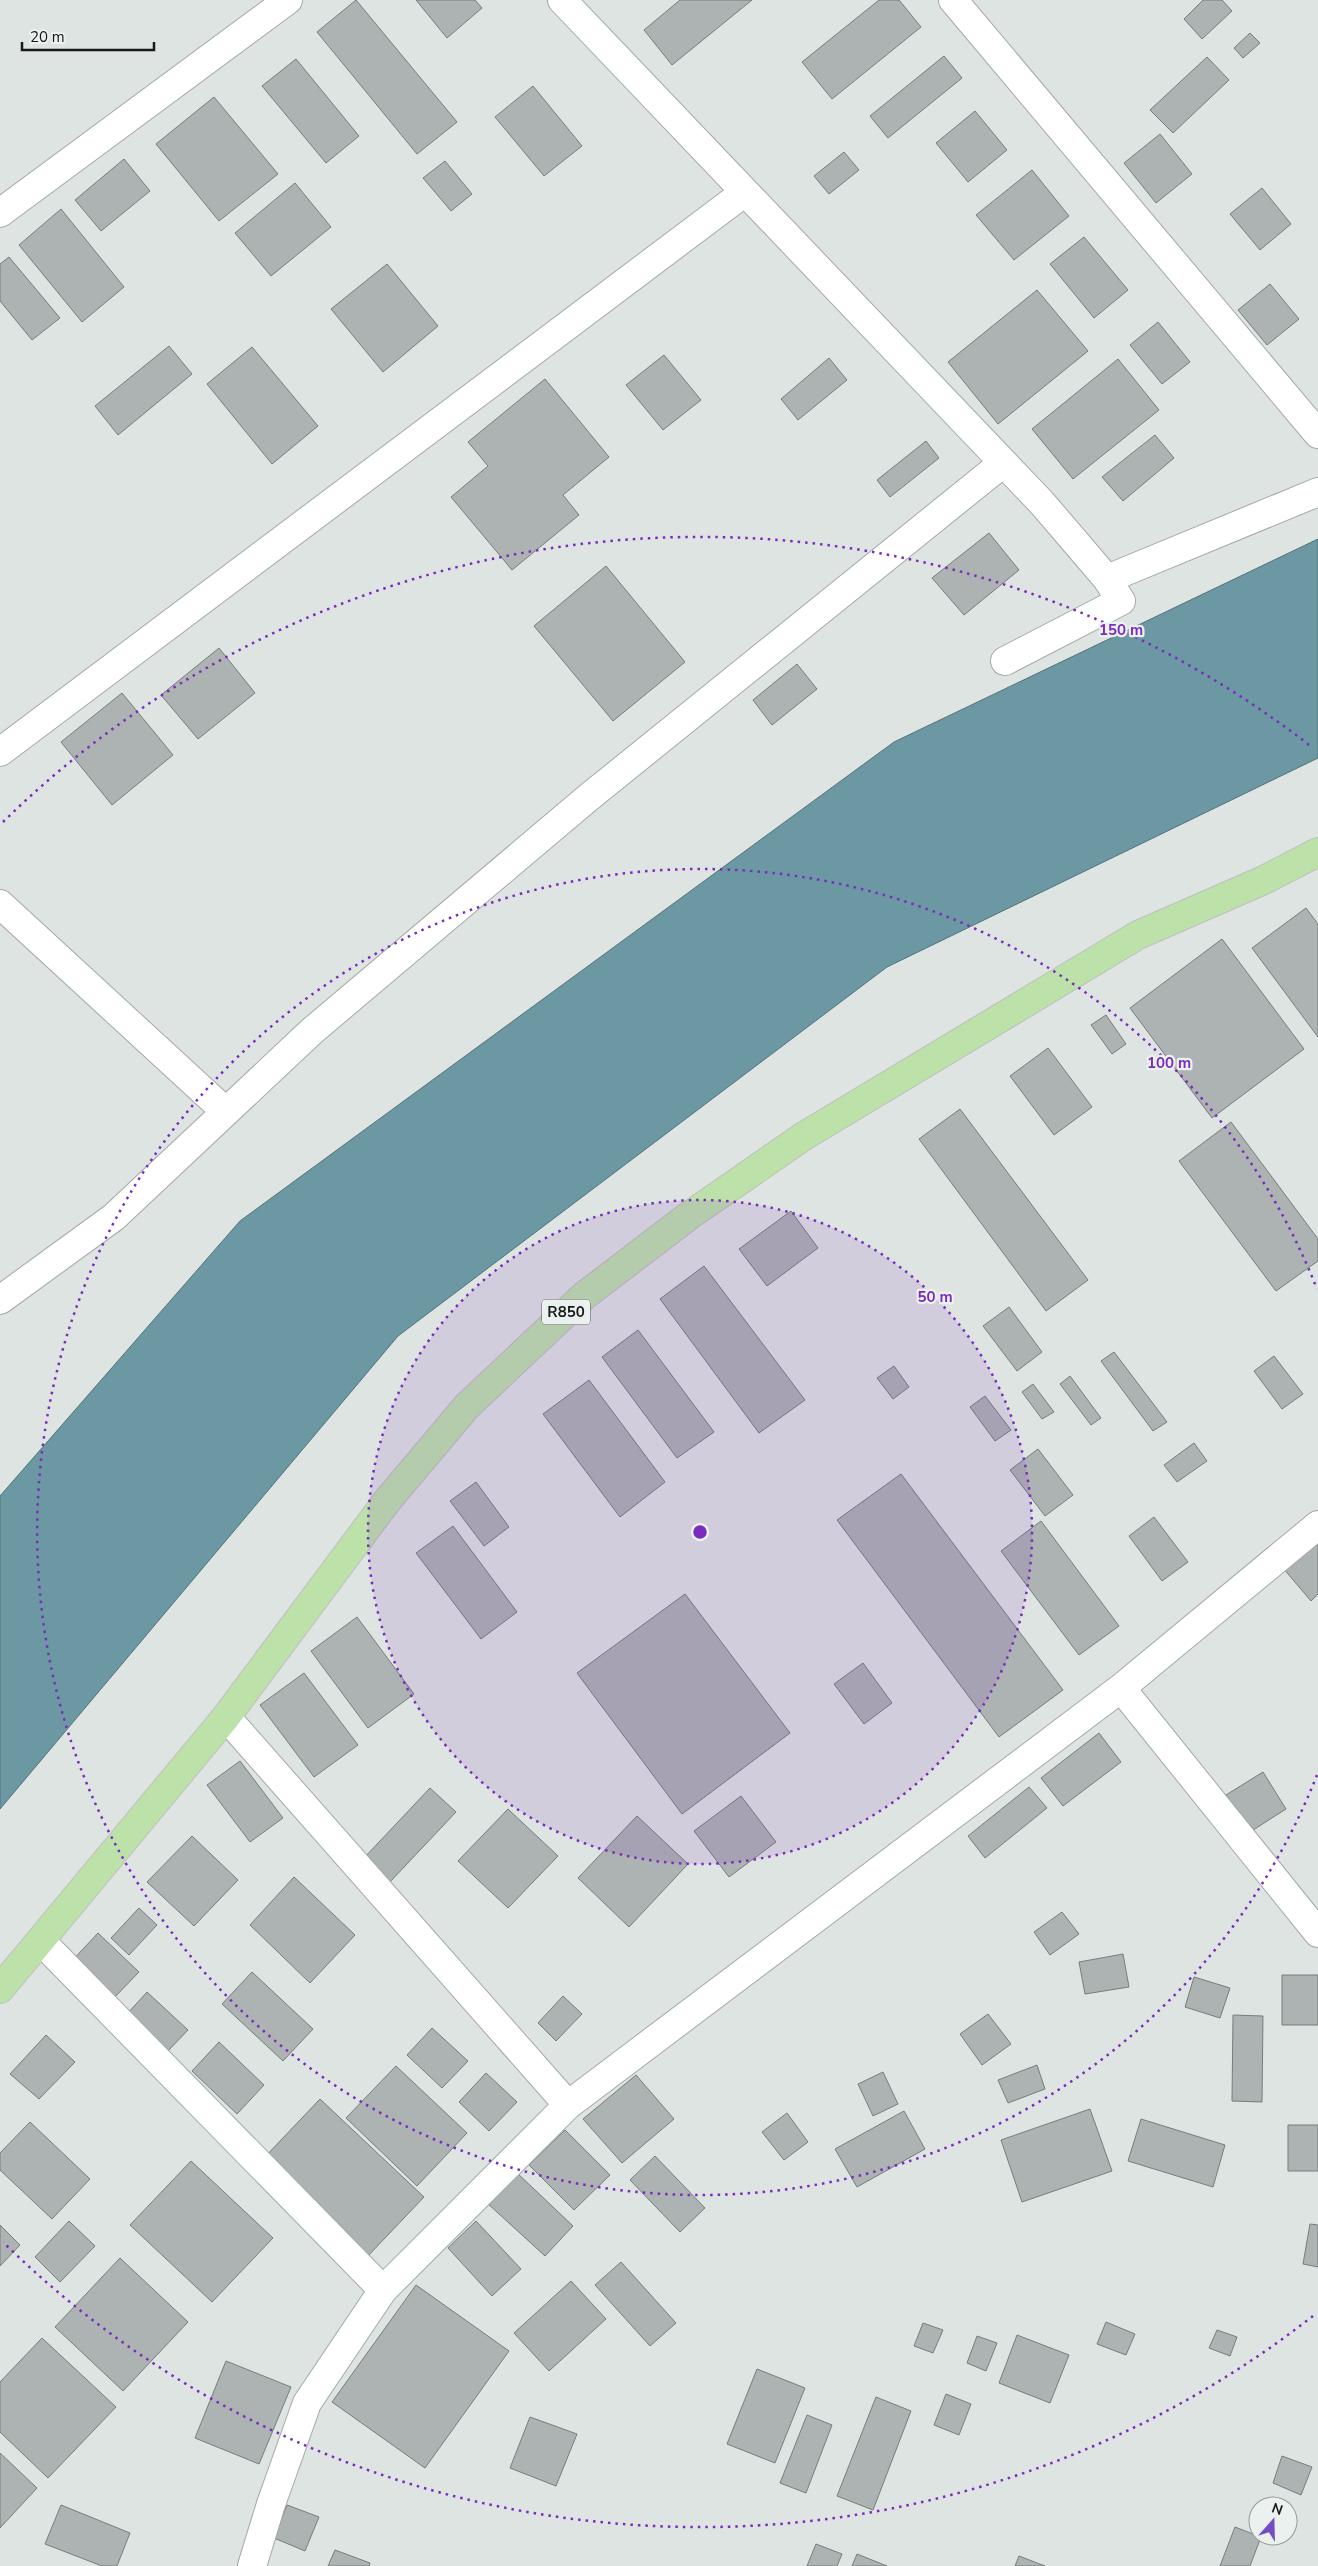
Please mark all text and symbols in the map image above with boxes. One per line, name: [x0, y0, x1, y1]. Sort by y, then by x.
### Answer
scale bar: [22, 20, 155, 52]
text: 20 m: [30, 27, 65, 47]
text: 150 m: [1099, 620, 1143, 640]
text: 100 m: [1147, 1053, 1191, 1073]
text: 50 m: [917, 1287, 953, 1307]
road number: R850: [542, 1300, 590, 1324]
centre of rings: [691, 1523, 709, 1541]
north arrow: [1248, 2496, 1298, 2546]
text: N: [1269, 2499, 1285, 2520]

